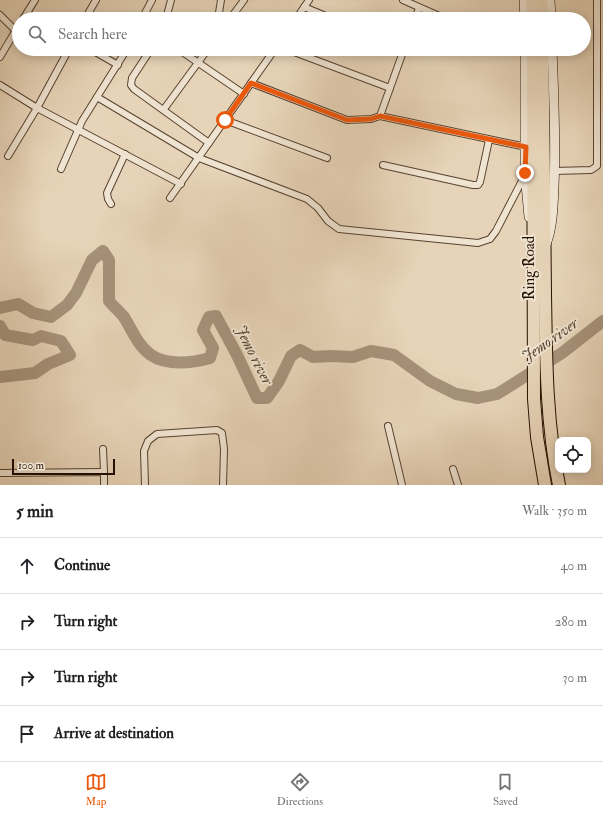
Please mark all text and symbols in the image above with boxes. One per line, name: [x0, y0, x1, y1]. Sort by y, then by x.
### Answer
search box: [12, 12, 591, 56]
icon: search: [26, 23, 48, 45]
text: Search here: [58, 25, 127, 44]
route start: [216, 111, 234, 129]
route end: [516, 164, 534, 182]
street label: Ring Road: [520, 235, 539, 300]
water label: Jemo river: [518, 313, 583, 367]
water label: Jemo river: [230, 322, 278, 389]
map controls: [555, 437, 591, 473]
button: locate: [555, 437, 591, 473]
scale bar: [12, 457, 115, 476]
text: 100 m: [18, 459, 44, 472]
text: 5 min: [16, 501, 54, 522]
text: Walk · 350 m: [522, 503, 587, 519]
icon: ahead: [16, 555, 38, 577]
text: Continue: [54, 556, 110, 575]
text: 40 m: [561, 558, 587, 574]
icon: right: [16, 611, 38, 633]
text: Turn right: [54, 612, 117, 631]
text: 280 m: [555, 614, 587, 630]
icon: right: [16, 667, 38, 689]
text: Turn right: [54, 668, 117, 687]
text: 30 m: [563, 670, 587, 686]
icon: arrive: [16, 723, 38, 745]
text: Arrive at destination: [54, 724, 174, 743]
tab: Map: [85, 771, 107, 808]
tab: Directions: [277, 771, 323, 808]
tab: Saved: [493, 771, 518, 808]

